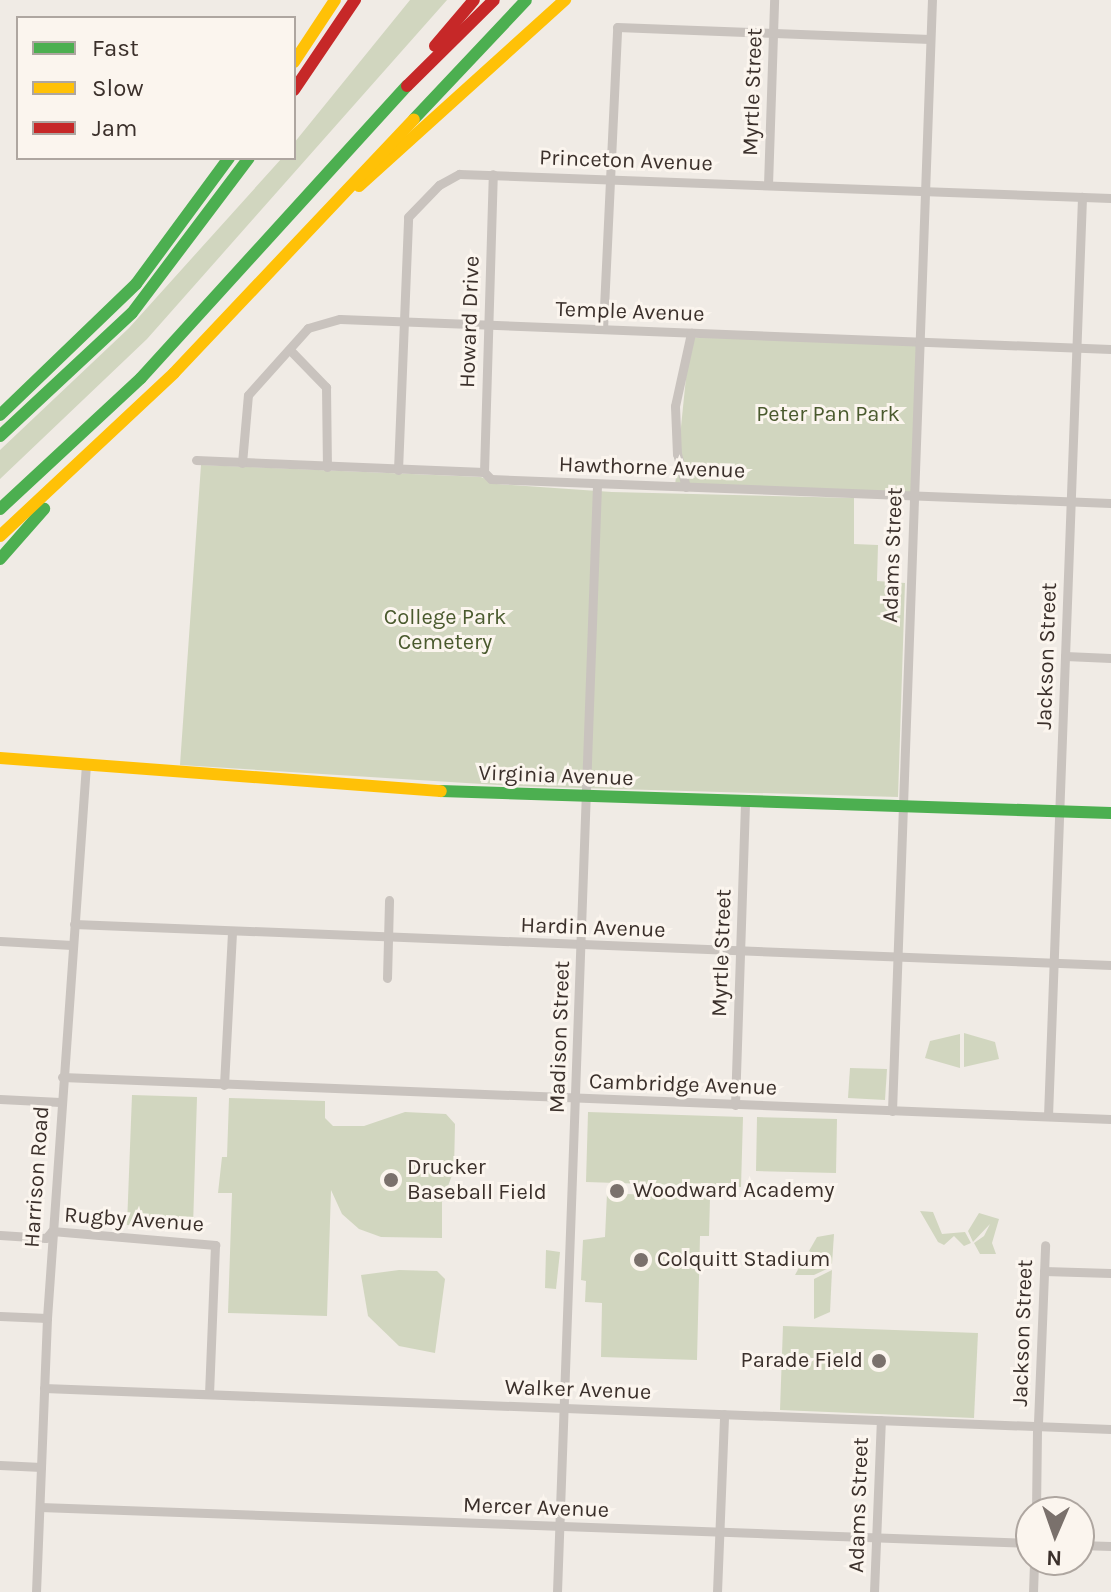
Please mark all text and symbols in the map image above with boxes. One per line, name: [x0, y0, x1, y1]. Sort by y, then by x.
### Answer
legend: [16, 16, 296, 160]
street label: Myrtle Street: [738, 27, 768, 157]
text: Fast: [92, 34, 139, 62]
text: Slow: [92, 74, 144, 102]
text: Jam: [92, 114, 137, 142]
street label: Princeton Avenue: [539, 145, 713, 177]
street label: Howard Drive: [454, 255, 486, 389]
street label: Temple Avenue: [555, 296, 705, 328]
park label: Peter Pan Park: [756, 402, 900, 428]
street label: Hawthorne Avenue: [558, 452, 746, 484]
street label: Adams Street: [877, 487, 909, 623]
street label: Jackson Street: [1031, 582, 1063, 730]
park label: College Park Cemetery: [384, 604, 506, 656]
street label: Virginia Avenue: [478, 760, 634, 792]
street label: Myrtle Street: [707, 888, 737, 1018]
street label: Hardin Avenue: [520, 912, 666, 944]
street label: Madison Street: [544, 960, 576, 1114]
street label: Cambridge Avenue: [589, 1069, 777, 1101]
street label: Harrison Road: [19, 1105, 55, 1249]
place label: Drucker Baseball Field: [407, 1154, 547, 1206]
marker: Drucker Baseball Field: [382, 1171, 400, 1189]
place label: Woodward Academy: [633, 1178, 835, 1204]
marker: Woodward Academy: [608, 1182, 626, 1200]
street label: Rugby Avenue: [63, 1202, 205, 1238]
place label: Colquitt Stadium: [657, 1247, 830, 1273]
marker: Colquitt Stadium: [632, 1251, 650, 1269]
street label: Jackson Street: [1007, 1259, 1039, 1407]
place label: Parade Field: [741, 1348, 863, 1374]
marker: Parade Field: [870, 1352, 888, 1370]
street label: Walker Avenue: [504, 1374, 652, 1406]
street label: Adams Street: [843, 1437, 875, 1573]
street label: Mercer Avenue: [463, 1492, 609, 1524]
north arrow: [1015, 1496, 1095, 1576]
text: N: [1046, 1545, 1063, 1571]

